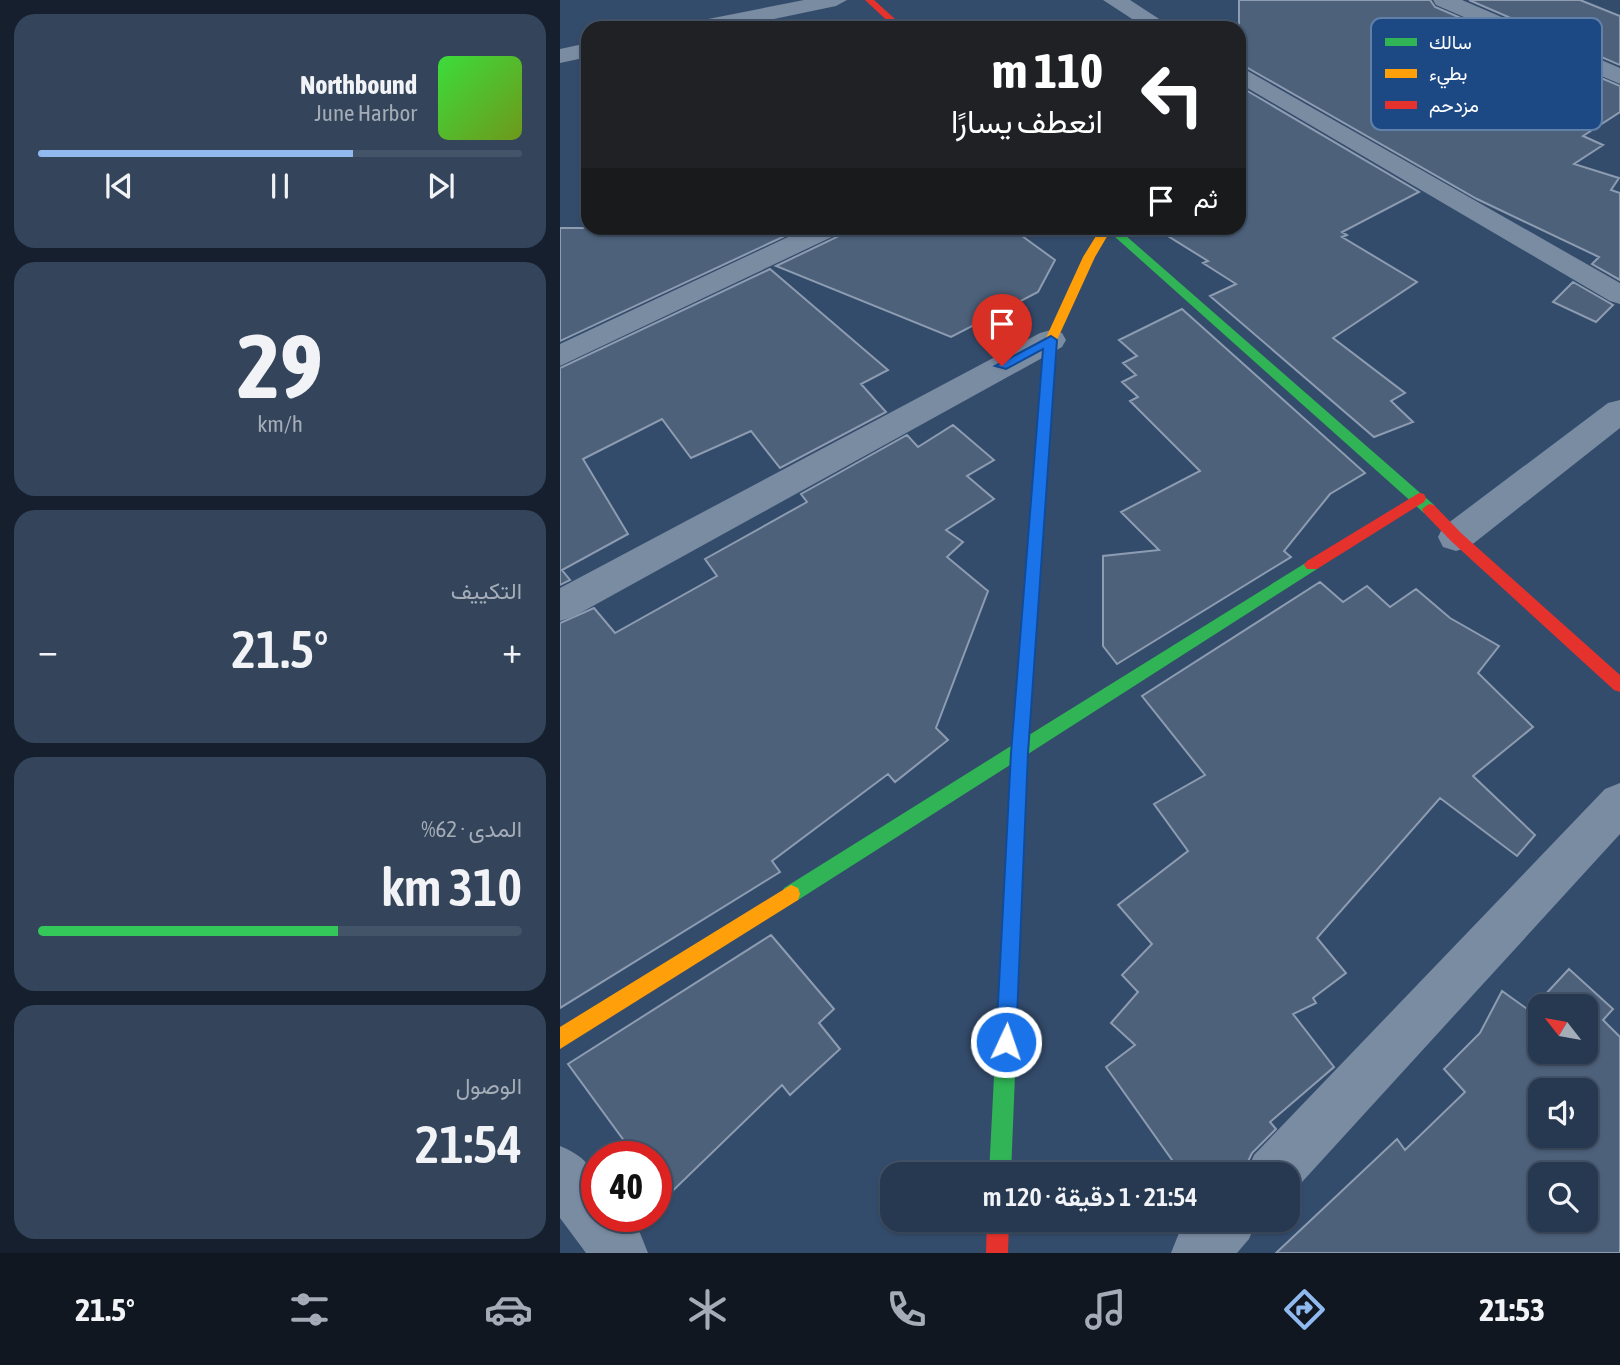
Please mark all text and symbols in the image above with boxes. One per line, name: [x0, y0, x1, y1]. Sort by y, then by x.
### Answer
legend: [1371, 18, 1602, 130]
text: سالك: [1429, 31, 1472, 53]
text: 110 m: [992, 42, 1103, 98]
icon: left: [1127, 49, 1218, 140]
text: بطيء: [1429, 62, 1467, 89]
text: Northbound: [300, 70, 417, 100]
text: مزدحم: [1429, 94, 1479, 118]
text: June Harbor: [314, 100, 417, 126]
text: انعطف يسارًا: [951, 103, 1103, 140]
icon: previous: [100, 167, 138, 205]
icon: pause: [261, 167, 299, 205]
icon: next: [422, 167, 460, 205]
icon: arrive: [1142, 182, 1180, 220]
text: ثم: [1194, 184, 1218, 214]
pin: [972, 294, 1032, 366]
icon: arrive: [983, 305, 1021, 343]
text: 29: [237, 313, 323, 417]
text: km/h: [257, 411, 303, 437]
text: التكييف: [451, 578, 522, 604]
text: 21.5°: [232, 619, 328, 679]
text: −: [38, 628, 58, 671]
text: +: [502, 628, 522, 671]
text: المدى · 62%: [421, 816, 522, 842]
text: 310 km: [381, 857, 522, 917]
north arrow: [1528, 994, 1598, 1064]
map controls: [1528, 994, 1598, 1232]
position arrow: [969, 1005, 1043, 1079]
text: الوصول: [456, 1073, 522, 1099]
button: sound: [1528, 1078, 1598, 1148]
text: 21:54: [415, 1114, 522, 1174]
speed limit sign: 40: [581, 1141, 672, 1232]
button: search: [1528, 1162, 1598, 1232]
text: 21:54 · 1 دقيقة · 120 m: [983, 1182, 1197, 1212]
icon: filters: [285, 1285, 334, 1334]
icon: car: [484, 1285, 533, 1334]
icon: climate: [683, 1285, 732, 1334]
icon: phone: [882, 1285, 931, 1334]
icon: music: [1081, 1285, 1130, 1334]
icon: directions: [1280, 1285, 1329, 1334]
text: 21.5°: [75, 1291, 135, 1328]
text: 21:53: [1479, 1291, 1545, 1328]

